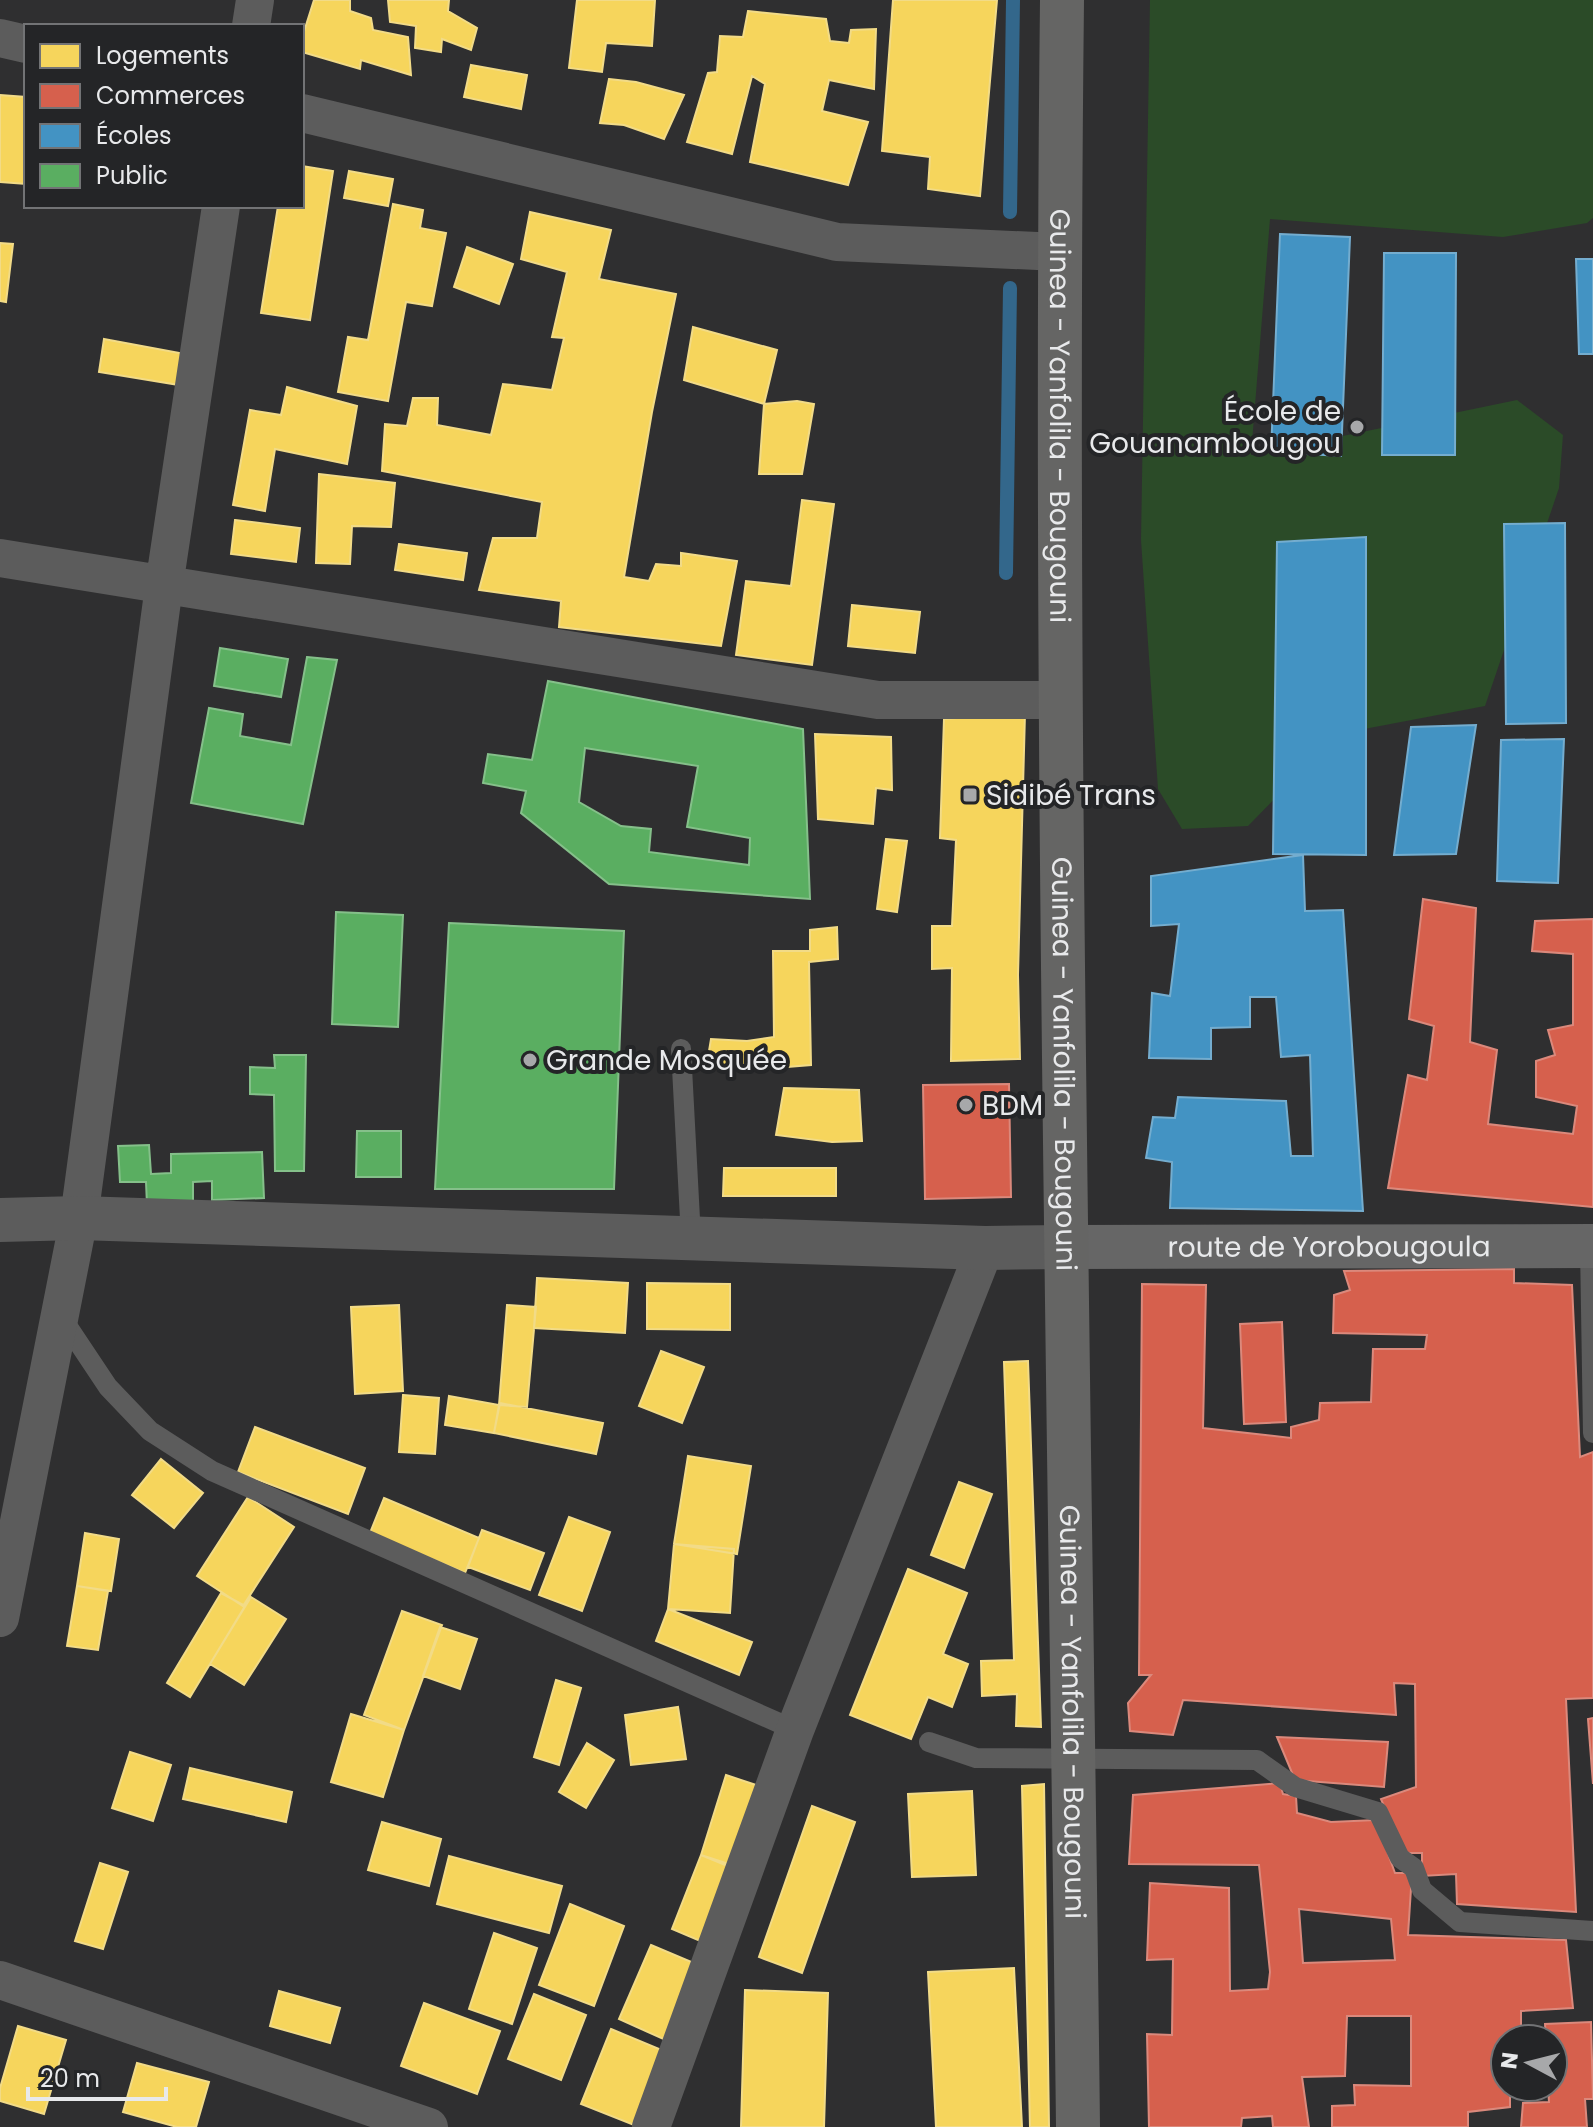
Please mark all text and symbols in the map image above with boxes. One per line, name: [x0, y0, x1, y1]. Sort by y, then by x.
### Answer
legend: [24, 24, 304, 208]
text: Logements: [96, 39, 229, 72]
text: Commerces: [96, 79, 245, 112]
text: Écoles: [96, 119, 172, 152]
text: Public: [96, 159, 168, 192]
street label: Guinea - Yanfolila - Bougouni: [1040, 209, 1080, 623]
place label: École de Gouanambougou: [1089, 392, 1341, 463]
marker: École de Gouanambougou: [1348, 418, 1366, 436]
place label: Sidibé Trans: [986, 776, 1156, 815]
marker: Sidibé Trans: [961, 786, 979, 804]
street label: Guinea - Yanfolila - Bougouni: [1042, 857, 1086, 1271]
place label: Grande Mosquée: [546, 1041, 787, 1080]
marker: Grande Mosquée: [521, 1051, 539, 1069]
place label: BDM: [982, 1086, 1043, 1125]
marker: BDM: [957, 1096, 975, 1114]
street label: route de Yorobougoula: [1167, 1227, 1491, 1266]
street label: Guinea - Yanfolila - Bougouni: [1050, 1505, 1095, 1919]
north arrow: [1489, 2023, 1569, 2103]
scale bar: [28, 2051, 166, 2101]
text: N: [1493, 2051, 1526, 2071]
text: 20 m: [40, 2062, 100, 2095]

